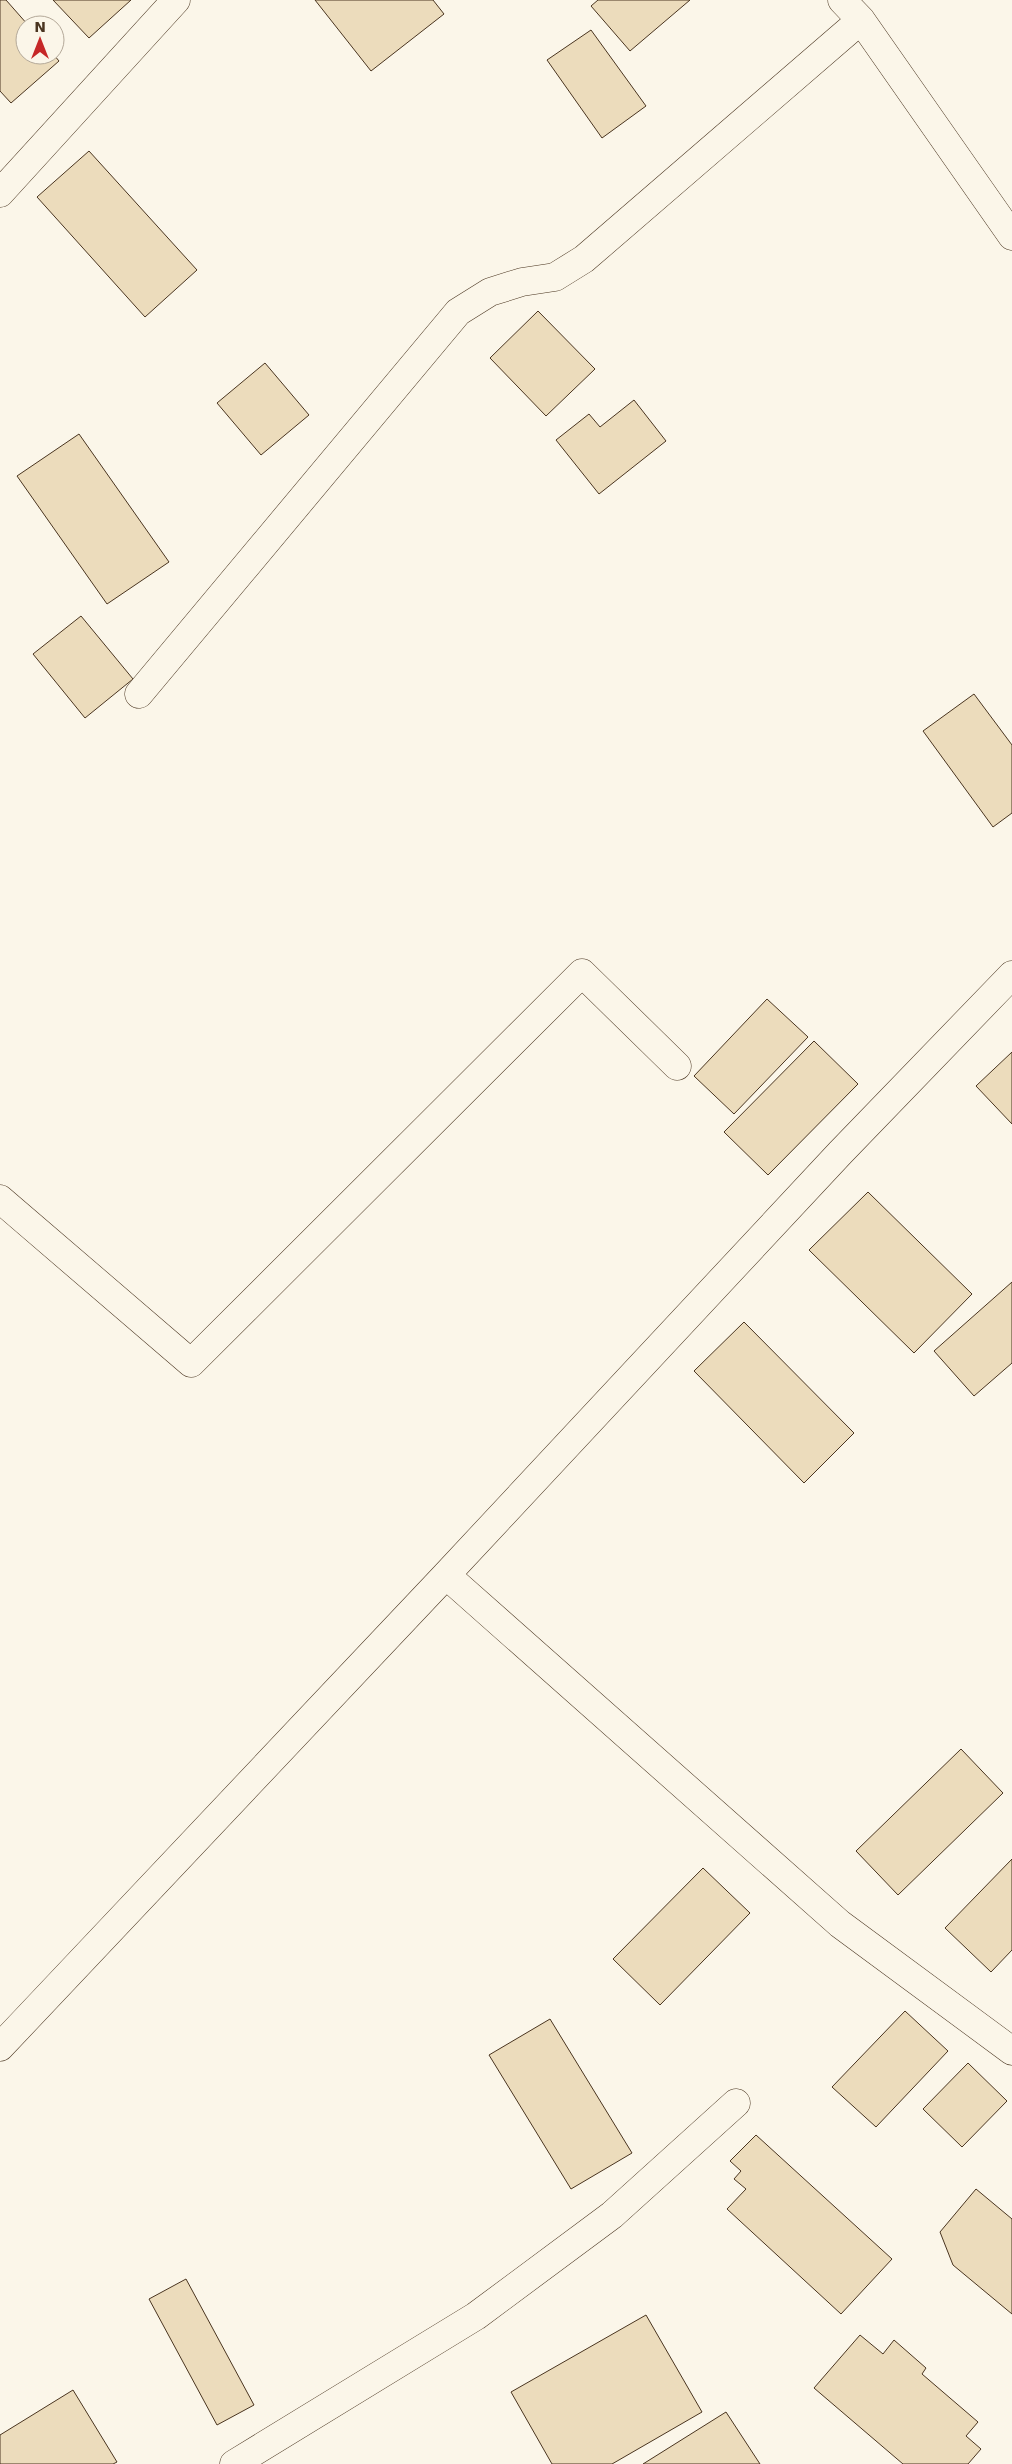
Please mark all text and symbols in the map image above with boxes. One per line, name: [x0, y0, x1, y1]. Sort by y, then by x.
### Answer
north arrow: [15, 15, 65, 65]
text: N: [34, 19, 46, 35]

